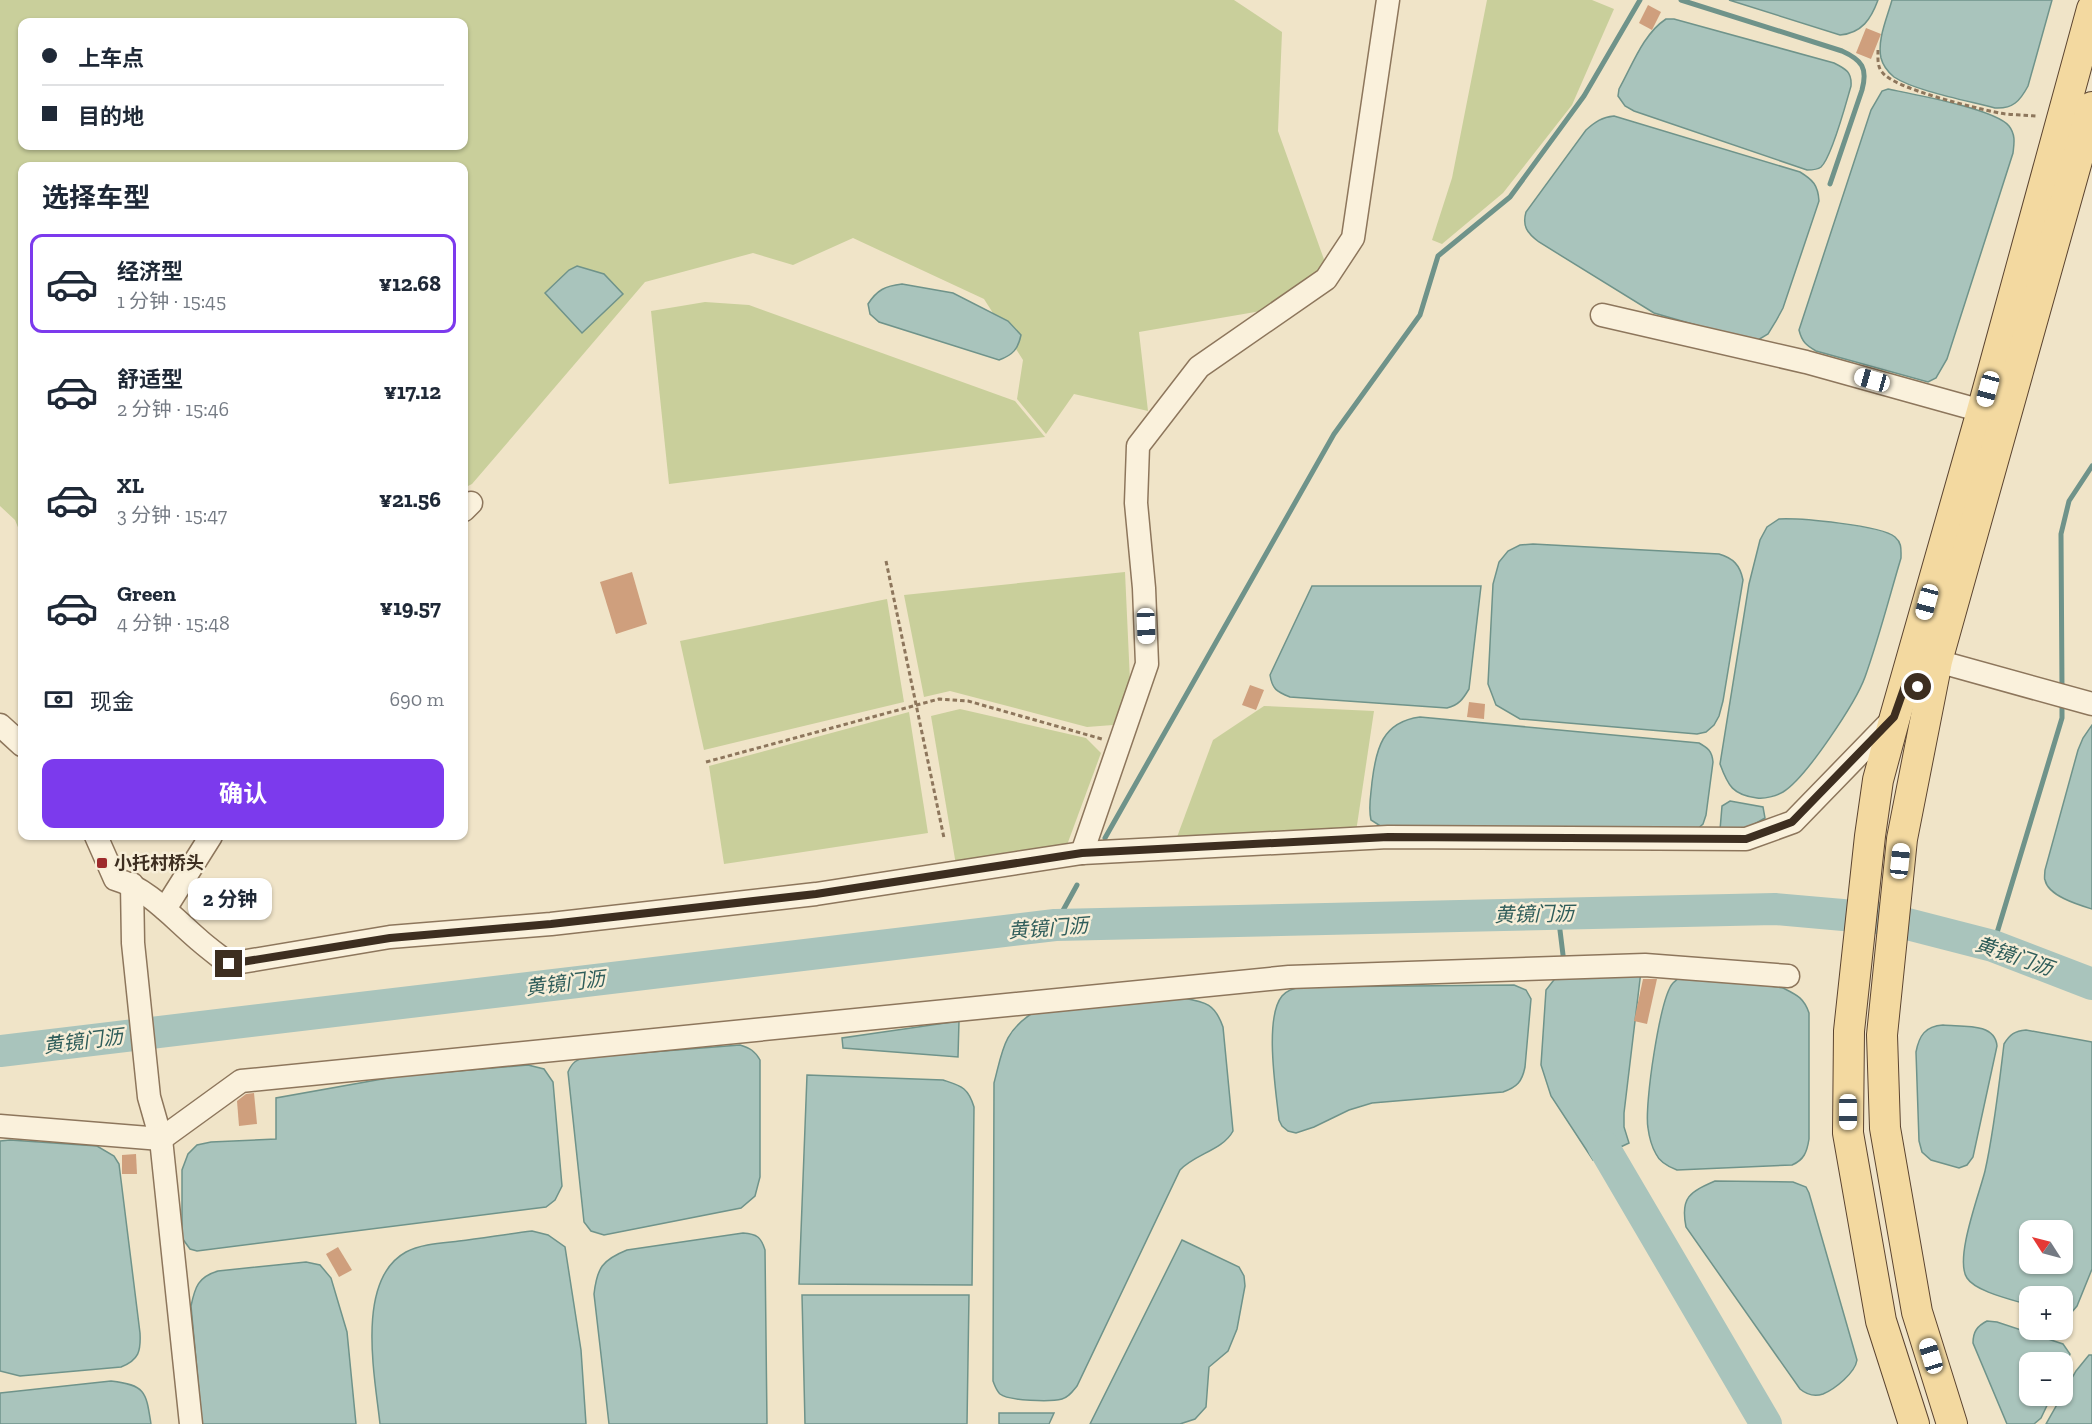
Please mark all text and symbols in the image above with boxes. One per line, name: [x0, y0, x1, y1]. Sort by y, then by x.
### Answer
text: 上车点: [78, 45, 144, 72]
text: 目的地: [78, 103, 144, 130]
text: 选择车型: [42, 182, 150, 214]
icon: car: [45, 257, 99, 311]
text: 经济型: [117, 258, 183, 285]
text: ¥12.68: [379, 270, 441, 297]
text: 1 分钟 · 15:45: [117, 289, 226, 313]
icon: car: [45, 365, 99, 419]
text: 舒适型: [117, 366, 183, 393]
car: [1852, 366, 1892, 394]
car: [1975, 369, 2001, 409]
text: ¥17.12: [384, 378, 441, 405]
text: 2 分钟 · 15:46: [117, 397, 229, 421]
text: XL: [117, 472, 144, 499]
icon: car: [45, 473, 99, 527]
text: ¥21.56: [379, 486, 441, 513]
text: 3 分钟 · 15:47: [117, 503, 227, 527]
text: Green: [117, 580, 176, 607]
icon: car: [45, 581, 99, 635]
car: [1914, 582, 1940, 622]
text: ¥19.57: [380, 594, 441, 621]
car: [1136, 608, 1156, 644]
text: 4 分钟 · 15:48: [117, 611, 230, 635]
route start: [1904, 673, 1931, 700]
icon: cash: [42, 683, 75, 716]
text: 690 m: [389, 687, 444, 711]
text: 现金: [90, 688, 134, 715]
button: 确认: [42, 759, 444, 828]
car: [1889, 842, 1911, 880]
place label: 小托村桥头: [114, 852, 204, 874]
marker: 小托村桥头: [95, 856, 109, 870]
callout: 2 分钟: [187, 877, 271, 919]
text: 2 分钟: [203, 887, 257, 911]
water label: 黄镜门沥: [1494, 901, 1577, 927]
water label: 黄镜门沥: [1007, 913, 1092, 943]
water label: 黄镜门沥: [1972, 932, 2059, 981]
route end: [215, 950, 242, 977]
water label: 黄镜门沥: [524, 966, 609, 1000]
water label: 黄镜门沥: [42, 1024, 127, 1058]
car: [1839, 1094, 1857, 1130]
north arrow: [2019, 1220, 2073, 1274]
map controls: [2019, 1220, 2073, 1406]
button: +: [2019, 1286, 2073, 1340]
car: [1917, 1336, 1945, 1376]
button: −: [2019, 1352, 2073, 1406]

